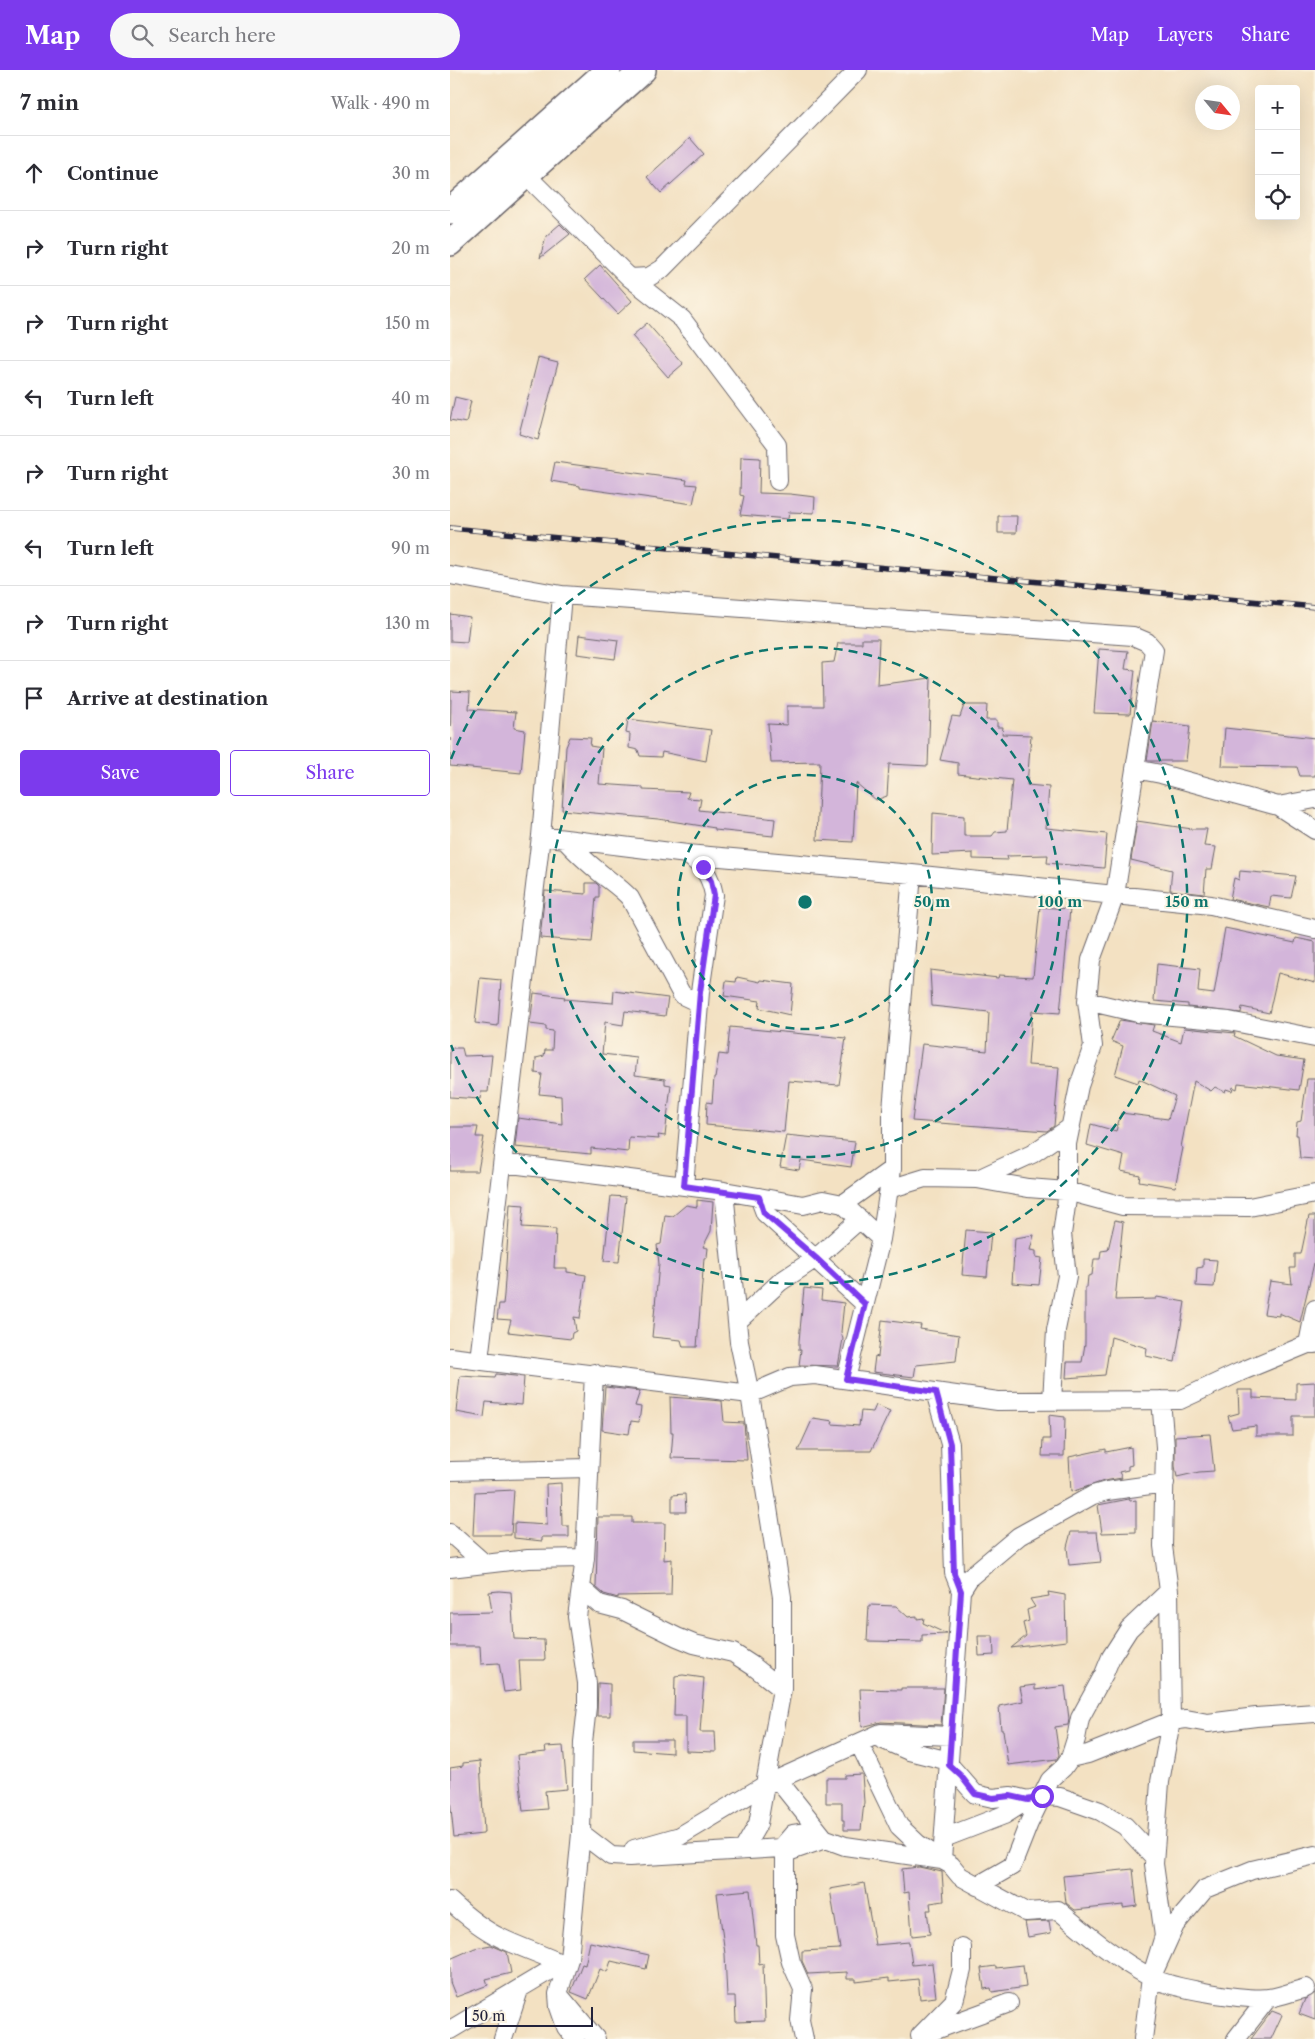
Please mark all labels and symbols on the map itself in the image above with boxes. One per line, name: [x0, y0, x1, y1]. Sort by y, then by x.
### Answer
north arrow: [1195, 85, 1240, 130]
route end: [692, 856, 715, 879]
text: 50 m: [914, 892, 950, 911]
text: 100 m: [1038, 892, 1082, 911]
text: 150 m: [1165, 892, 1209, 911]
centre of rings: [796, 893, 814, 911]
route start: [1031, 1785, 1054, 1808]
scale bar: [465, 2004, 592, 2027]

